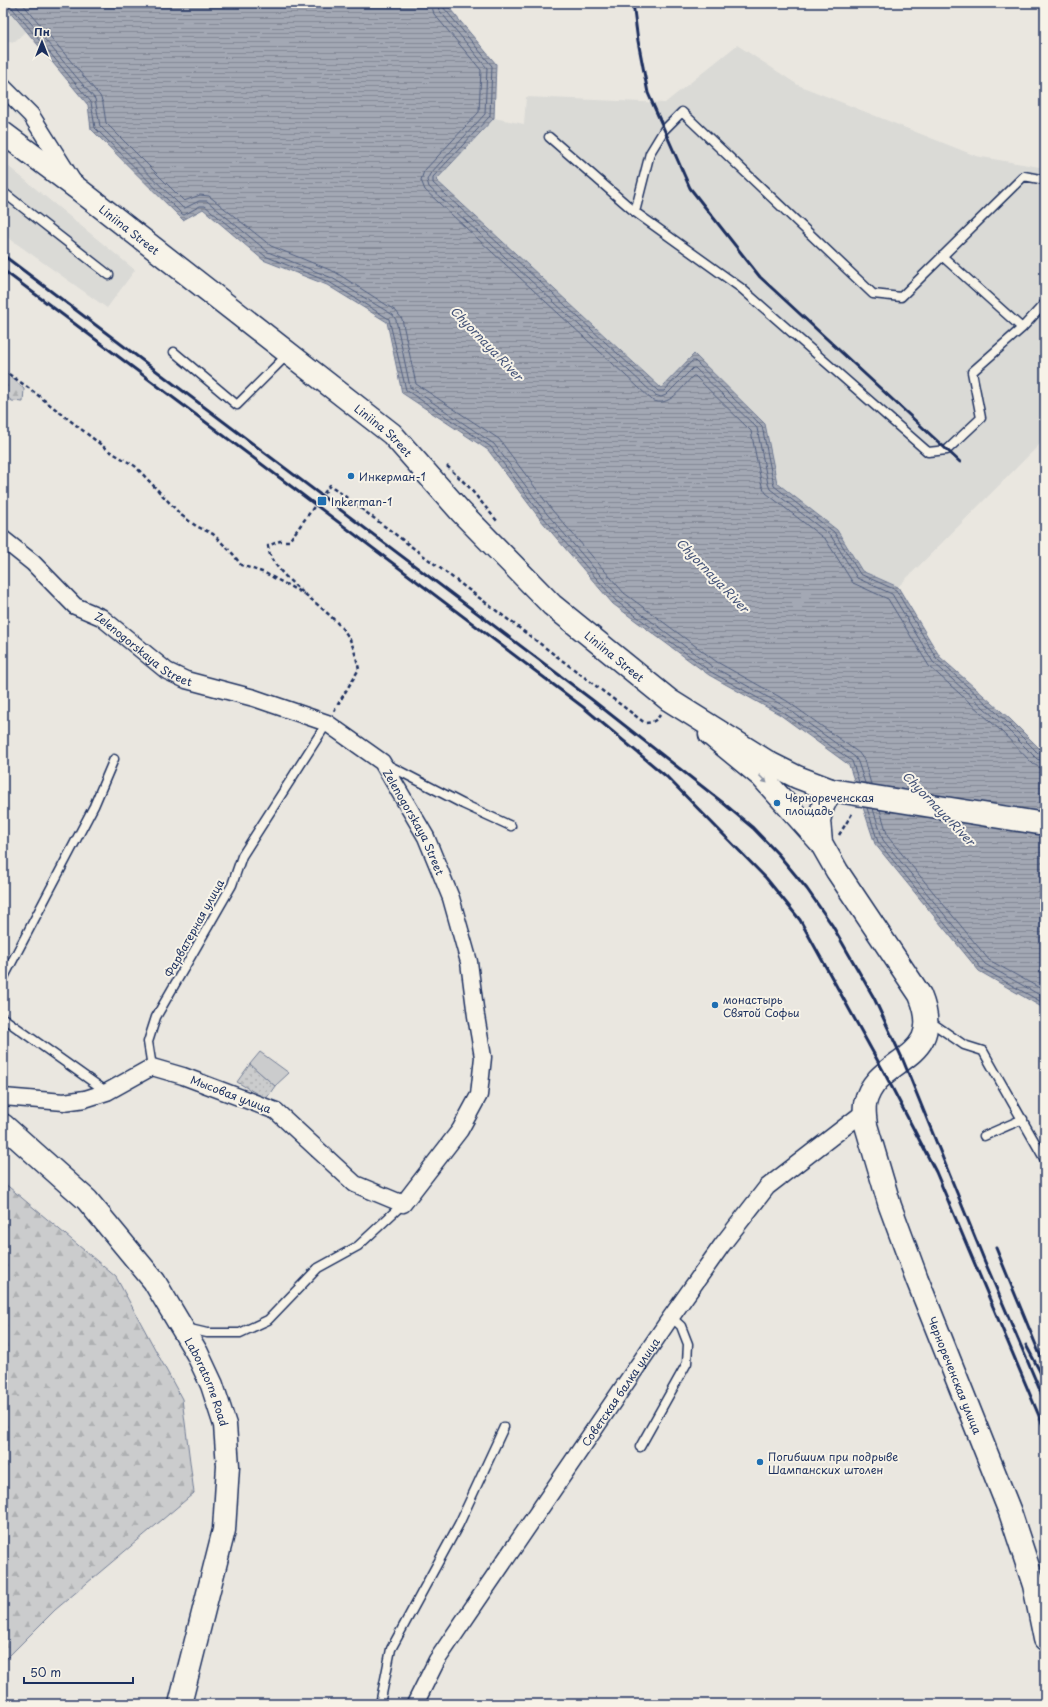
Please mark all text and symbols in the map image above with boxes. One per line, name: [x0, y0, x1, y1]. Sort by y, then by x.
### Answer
north arrow: [22, 22, 62, 62]
text: Пн: [34, 23, 50, 40]
street label: Liniina Street: [96, 200, 164, 259]
water label: Chyornaya River: [447, 302, 528, 385]
street label: Liniina Street: [351, 400, 417, 461]
place label: Инкерман-1: [359, 468, 426, 485]
marker: Инкерман-1: [346, 471, 356, 481]
place label: Inkerman-1: [331, 493, 392, 510]
marker: Inkerman-1: [316, 495, 328, 507]
water label: Chyornaya River: [673, 534, 754, 617]
street label: Zelenogorskaya Street: [92, 607, 195, 690]
street label: Liniina Street: [581, 627, 649, 686]
street label: Zelenogorskaya Street: [379, 765, 449, 878]
water label: Chyornaya River: [899, 767, 980, 850]
one-way arrow: [758, 774, 768, 784]
place label: Чернореченская площадь: [785, 789, 874, 819]
marker: Чернореченская площадь: [772, 798, 782, 808]
street label: Фарватерная улица: [160, 876, 228, 980]
place label: монастырь Святой Софьи: [723, 991, 800, 1021]
marker: монастырь Святой Софьи: [710, 1000, 720, 1010]
street label: Мысовая улица: [188, 1071, 274, 1117]
street label: Чернореченская улица: [924, 1314, 987, 1437]
street label: Laboratorne Road: [181, 1334, 233, 1428]
street label: Советская балка улица: [577, 1334, 663, 1449]
place label: Погибшим при подрыве Шампанских штолен: [768, 1448, 898, 1478]
marker: Погибшим при подрыве Шампанских штолен: [755, 1457, 765, 1467]
scale bar: [24, 1659, 133, 1685]
text: 50 m: [30, 1663, 61, 1681]

